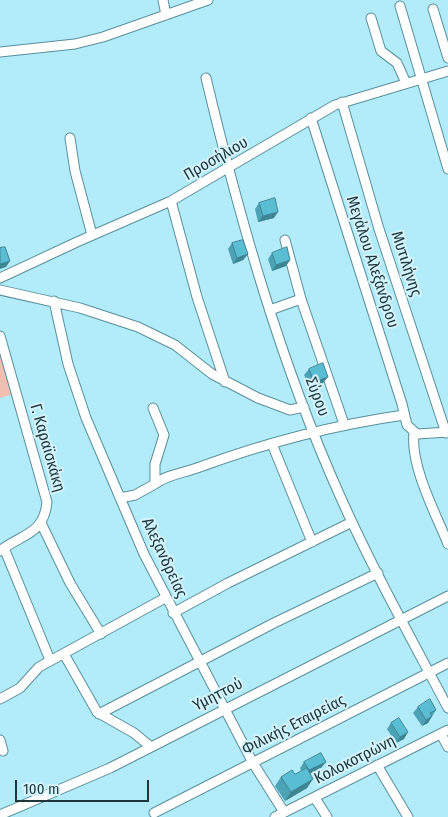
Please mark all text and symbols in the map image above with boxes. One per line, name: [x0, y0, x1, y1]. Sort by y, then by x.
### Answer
street label: Προσήλιου: [180, 133, 252, 185]
street label: Μεγάλου Αλεξάνδρου: [342, 194, 402, 330]
street label: Μυτιλήνης: [386, 229, 426, 299]
street label: Σύρου: [301, 375, 333, 419]
street label: Γ. Καραϊσκάκη: [25, 402, 69, 494]
street label: Αλεξανδρείας: [137, 515, 191, 601]
street label: Υμηττού: [190, 674, 246, 716]
street label: Φιλικής Εταιρείας: [239, 691, 349, 759]
street label: Κολοκοτρώνη: [311, 731, 399, 789]
scale bar: [18, 770, 151, 802]
text: 100 m: [23, 780, 60, 798]

